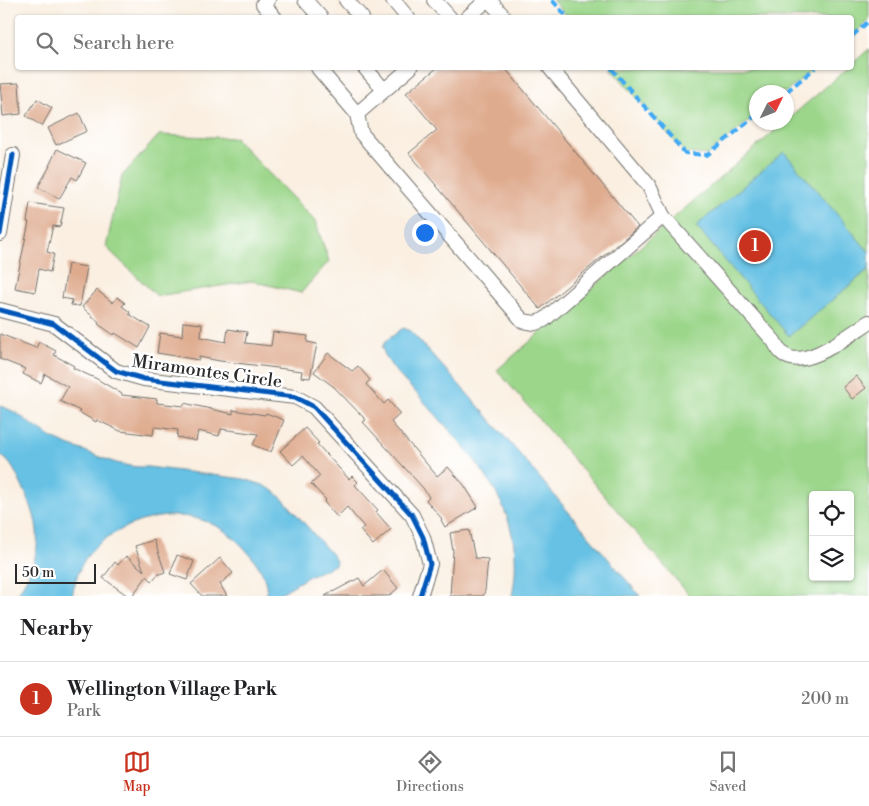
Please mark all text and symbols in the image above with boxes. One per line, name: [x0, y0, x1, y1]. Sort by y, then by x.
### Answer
search box: [15, 15, 854, 70]
icon: search: [33, 29, 61, 57]
text: Search here: [73, 31, 174, 55]
north arrow: [749, 85, 794, 130]
your location: [412, 220, 438, 246]
pin: 1: [739, 227, 771, 265]
street label: Miramontes Circle: [130, 350, 284, 393]
map controls: [809, 491, 854, 581]
button: locate: [809, 491, 854, 536]
button: layers: [809, 536, 854, 581]
scale bar: [15, 561, 96, 584]
text: 50 m: [22, 564, 54, 582]
text: Nearby: [20, 616, 93, 642]
text: Wellington Village Park: [67, 677, 277, 701]
text: 1: [32, 689, 40, 709]
text: 200 m: [801, 689, 849, 709]
text: Park: [67, 701, 100, 721]
tab: Map: [123, 748, 151, 796]
tab: Directions: [396, 748, 464, 796]
tab: Saved: [709, 748, 746, 796]

